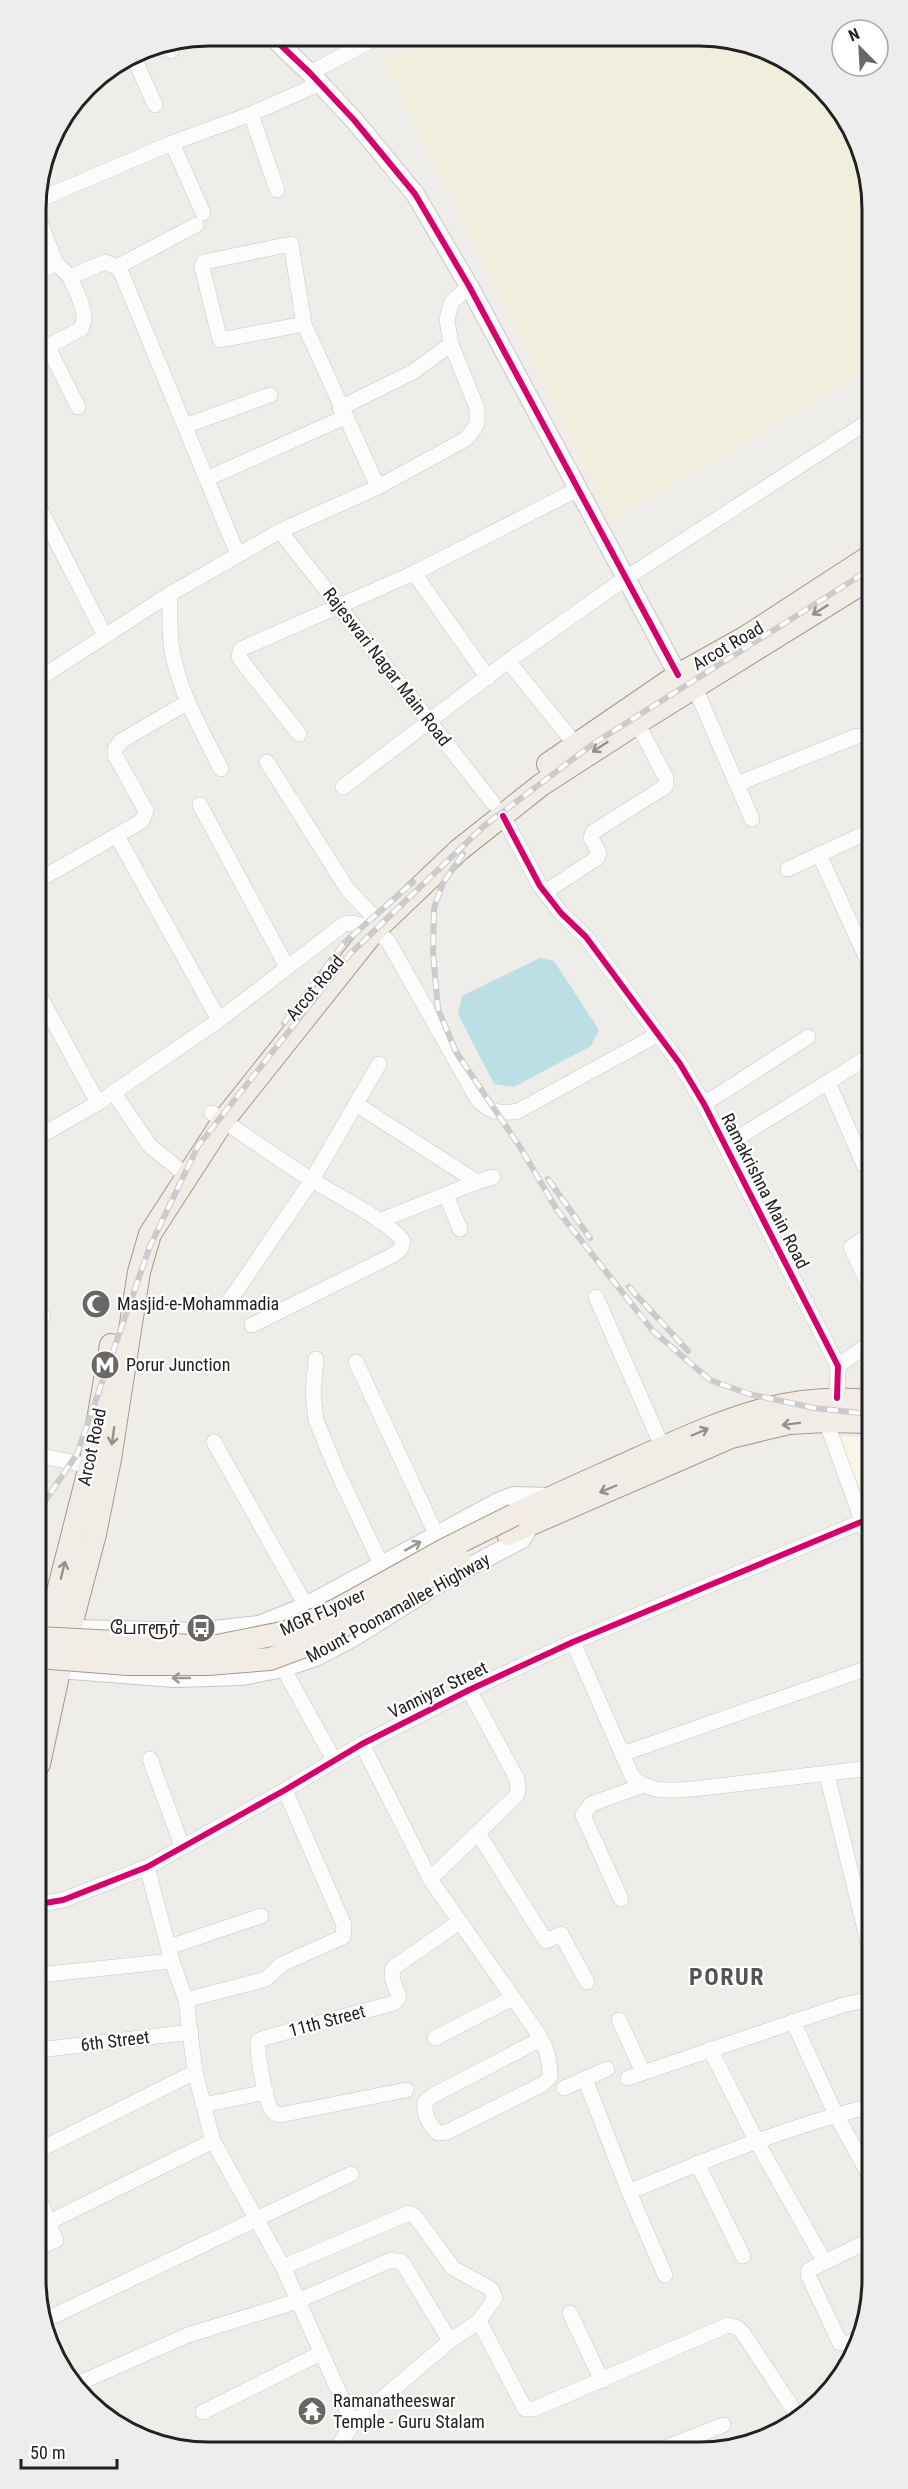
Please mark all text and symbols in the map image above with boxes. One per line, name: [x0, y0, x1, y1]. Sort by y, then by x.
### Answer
north arrow: [830, 18, 890, 78]
text: N: [846, 24, 862, 45]
street label: Rajeswari Nagar Main Road: [319, 583, 456, 750]
one-way arrow: [811, 604, 828, 617]
street label: Arcot Road: [688, 617, 767, 674]
one-way arrow: [592, 740, 609, 753]
street label: Arcot Road: [281, 951, 348, 1025]
street label: Ramakrishna Main Road: [717, 1109, 814, 1272]
mosque icon: Masjid-e-Mohammadia: [80, 1288, 112, 1320]
place label: Masjid-e-Mohammadia: [117, 1293, 279, 1314]
metro station icon: Porur Junction: [89, 1349, 121, 1381]
place label: Porur Junction: [126, 1354, 230, 1375]
street label: Arcot Road: [73, 1406, 110, 1488]
one-way arrow: [782, 1419, 801, 1430]
one-way arrow: [108, 1426, 119, 1445]
one-way arrow: [690, 1426, 708, 1437]
one-way arrow: [600, 1484, 618, 1495]
one-way arrow: [404, 1540, 421, 1552]
street label: Mount Poonamallee Highway: [302, 1548, 494, 1667]
one-way arrow: [58, 1561, 70, 1580]
street label: MGR FLyover: [277, 1583, 369, 1640]
bus stop icon: போரூர்: [185, 1612, 217, 1644]
place label: போரூர்: [110, 1617, 180, 1640]
street label: Vanniyar Street: [385, 1657, 491, 1723]
one-way arrow: [171, 1672, 191, 1684]
district label: PORUR: [689, 1963, 765, 1991]
street label: 11th Street: [286, 2000, 367, 2041]
street label: 6th Street: [79, 2026, 151, 2055]
place label: Ramanatheeswar Temple - Guru Stalam: [333, 2390, 485, 2432]
temple icon: Ramanatheeswar Temple - Guru Stalam: [296, 2395, 328, 2427]
scale bar: [21, 2432, 117, 2470]
text: 50 m: [30, 2442, 65, 2463]

